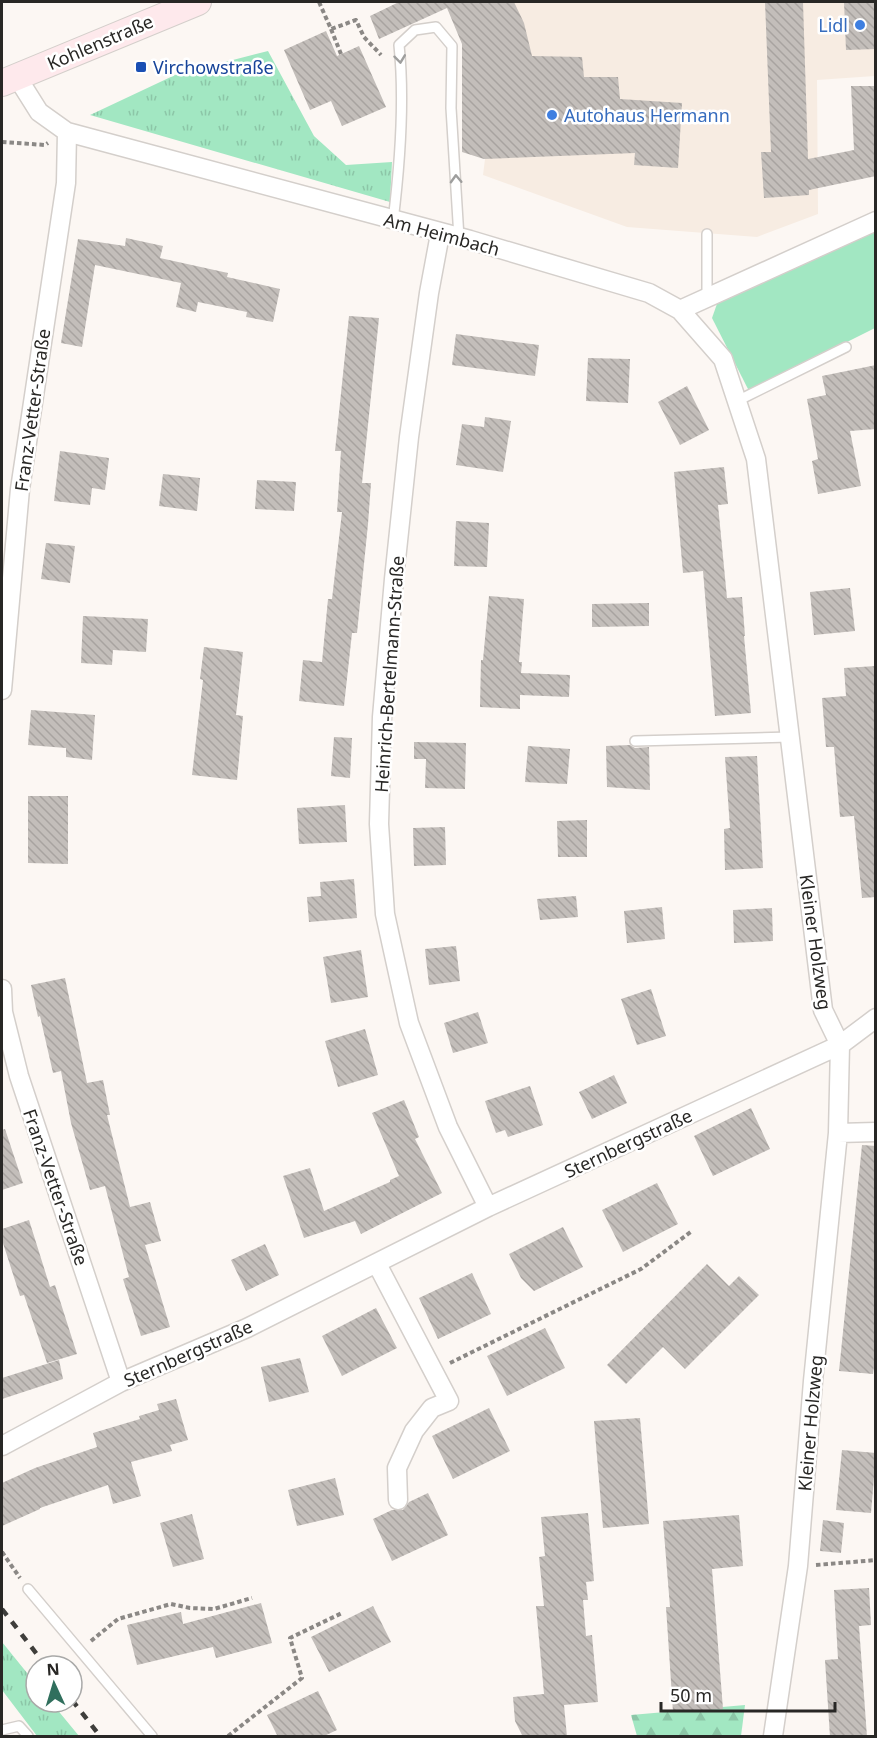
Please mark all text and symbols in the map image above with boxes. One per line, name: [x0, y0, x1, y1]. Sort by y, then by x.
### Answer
street label: Kohlenstraße: [43, 9, 157, 75]
place label: Lidl: [818, 13, 848, 37]
marker: Lidl: [853, 18, 867, 32]
place label: Virchowstraße: [153, 55, 274, 79]
one-way arrow: [394, 55, 406, 64]
marker: Virchowstraße: [134, 60, 148, 74]
place label: Autohaus Hermann: [564, 103, 730, 127]
marker: Autohaus Hermann: [545, 108, 559, 122]
one-way arrow: [450, 175, 463, 184]
street label: Am Heimbach: [381, 207, 503, 261]
street label: Franz-Vetter-Straße: [9, 327, 55, 493]
street label: Heinrich-Bertelmann-Straße: [369, 555, 409, 793]
street label: Kleiner Holzweg: [795, 873, 837, 1011]
street label: Sternbergstraße: [560, 1103, 696, 1183]
street label: Franz-Vetter-Straße: [18, 1106, 94, 1268]
street label: Sternbergstraße: [120, 1314, 256, 1392]
street label: Kleiner Holzweg: [792, 1354, 828, 1492]
north arrow: [24, 1654, 84, 1714]
text: N: [46, 1658, 60, 1680]
scale bar: [661, 1675, 835, 1713]
text: 50 m: [670, 1683, 712, 1707]

